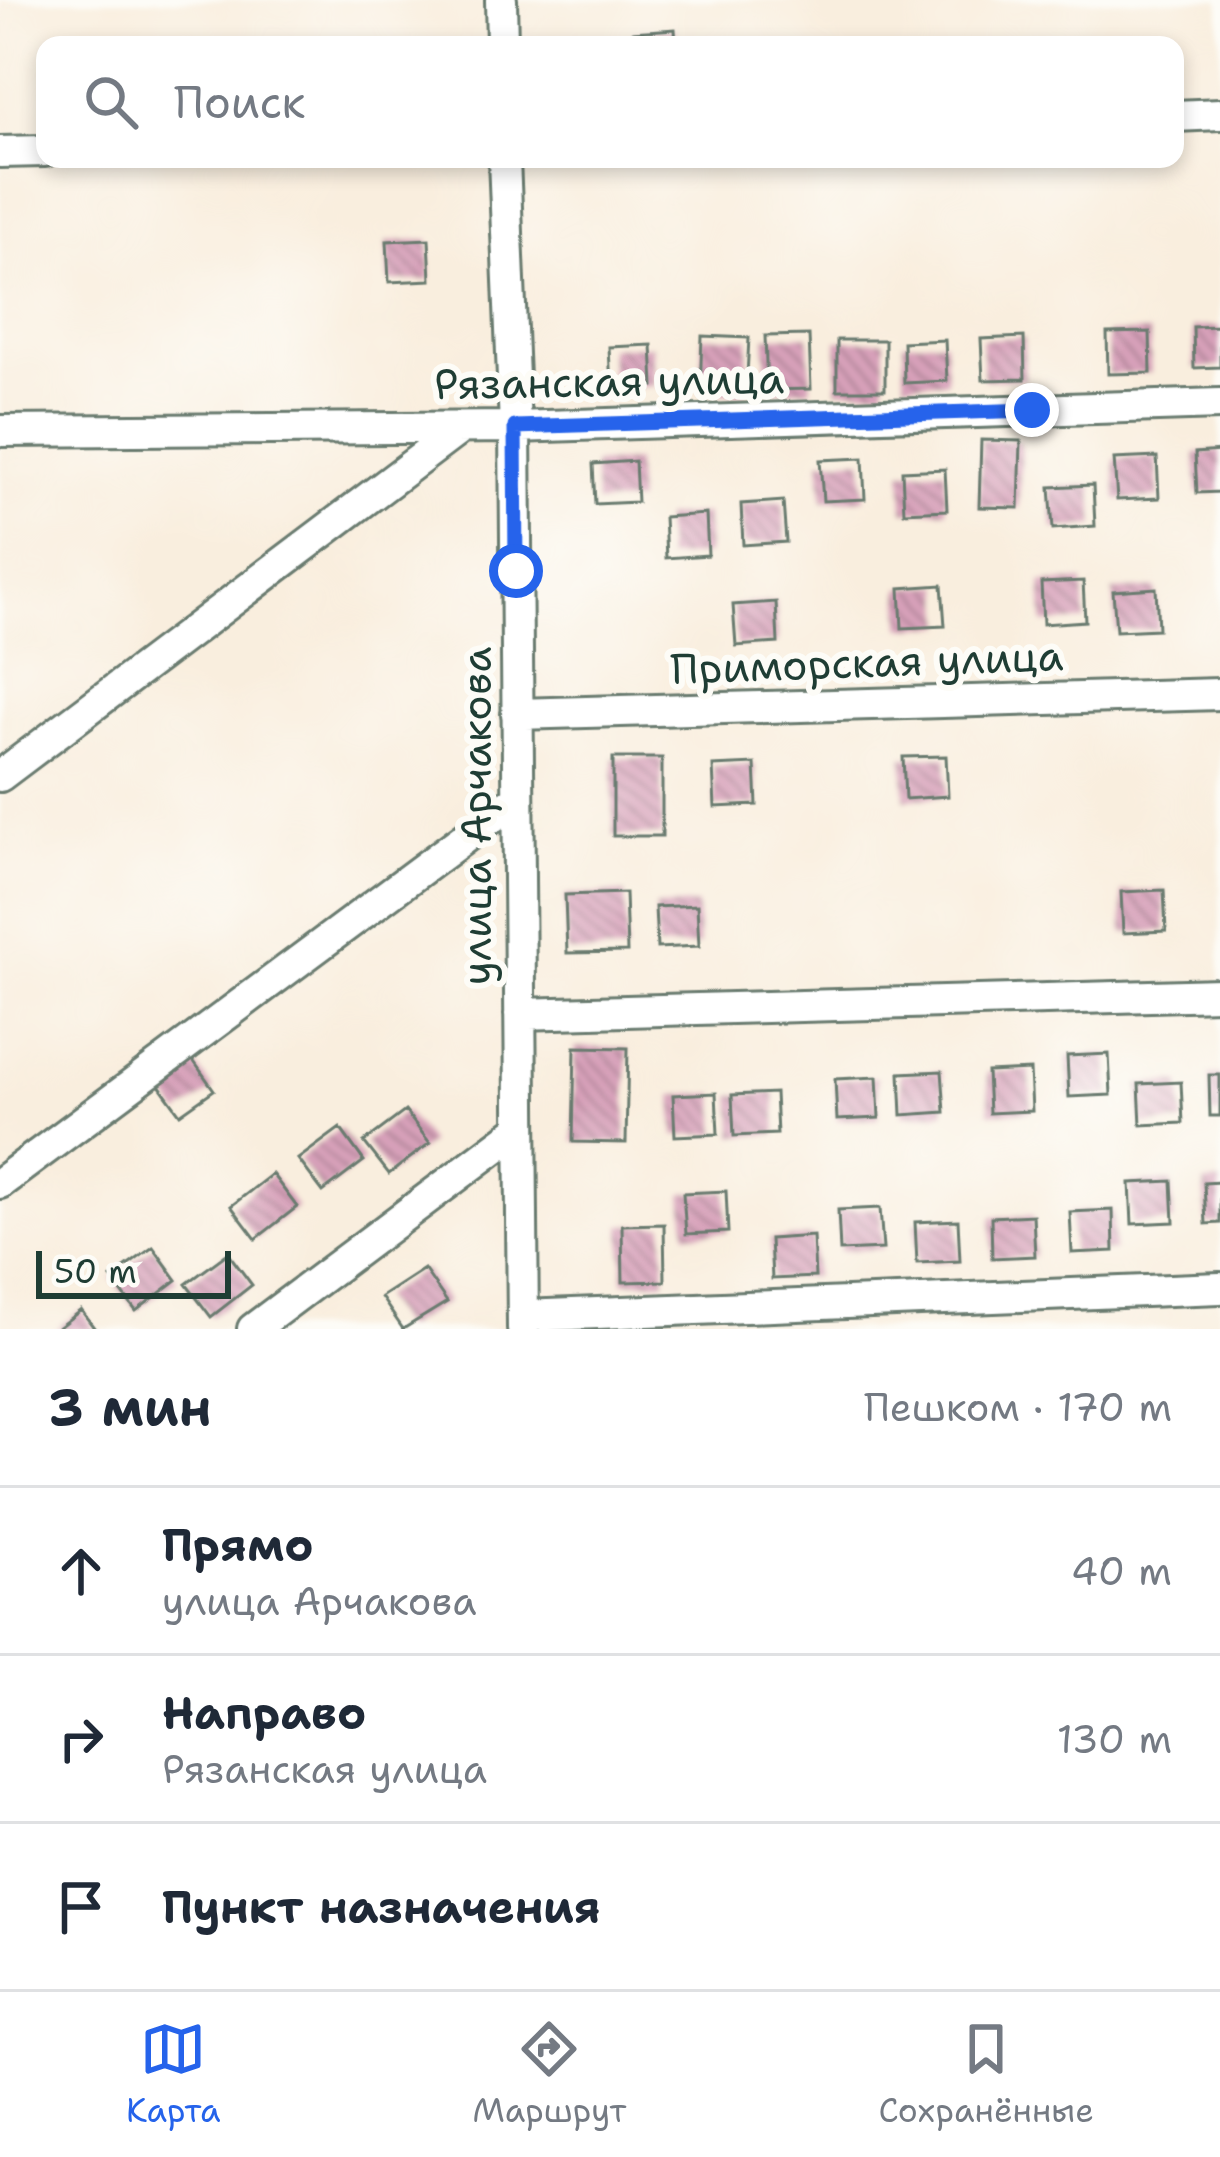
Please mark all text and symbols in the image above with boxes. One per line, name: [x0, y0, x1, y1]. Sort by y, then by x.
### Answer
search box: [36, 36, 1184, 168]
icon: search: [78, 69, 144, 135]
text: Поиск: [174, 72, 305, 132]
street label: Рязанская улица: [433, 350, 785, 412]
route end: [1005, 383, 1059, 437]
route start: [489, 544, 543, 598]
street label: Приморская улица: [670, 627, 1064, 697]
street label: улица Арчакова: [448, 647, 504, 985]
scale bar: [36, 1245, 231, 1298]
text: 50 m: [54, 1249, 137, 1294]
text: 3 мин: [48, 1373, 212, 1441]
text: Пешком · 170 m: [864, 1381, 1172, 1433]
text: Прямо: [162, 1515, 313, 1575]
icon: ahead: [48, 1538, 114, 1604]
text: 40 m: [1071, 1545, 1172, 1597]
text: улица Арчакова: [162, 1575, 476, 1627]
text: Направо: [162, 1683, 366, 1743]
icon: right: [48, 1706, 114, 1772]
text: 130 m: [1057, 1713, 1172, 1765]
text: Рязанская улица: [162, 1743, 487, 1795]
icon: arrive: [48, 1874, 114, 1940]
text: Пункт назначения: [162, 1877, 601, 1937]
tab: Карта: [126, 2016, 220, 2133]
tab: Маршрут: [472, 2016, 626, 2133]
tab: Сохранённые: [878, 2016, 1094, 2133]

